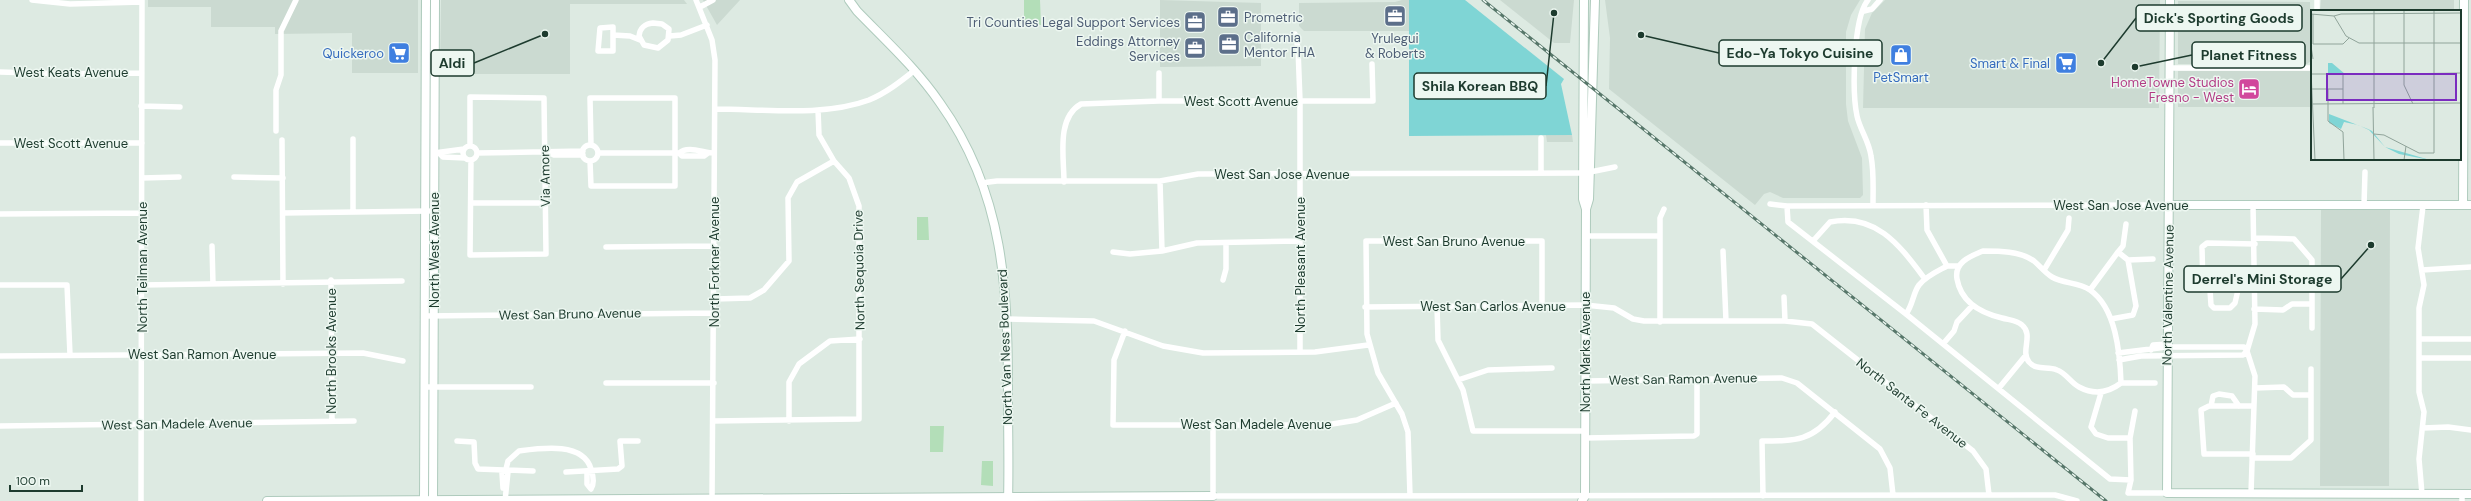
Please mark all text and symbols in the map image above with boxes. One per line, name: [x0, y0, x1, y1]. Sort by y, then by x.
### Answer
office icon: Yrulegui & Roberts: [1382, 3, 1408, 29]
office icon: Prometric: [1215, 4, 1241, 30]
callout: Dick's Sporting Goods: [2136, 5, 2302, 31]
office icon: Tri Counties Legal Support Services: [1182, 9, 1208, 35]
place label: Prometric: [1244, 9, 1303, 26]
text: Dick's Sporting Goods: [2144, 9, 2294, 27]
inset map: [2311, 10, 2461, 160]
place label: Tri Counties Legal Support Services: [967, 14, 1180, 31]
place label: California Mentor FHA: [1244, 29, 1315, 61]
place label: Yrulegui & Roberts: [1365, 30, 1425, 62]
office icon: California Mentor FHA: [1216, 31, 1242, 57]
place label: Eddings Attorney Services: [1076, 33, 1180, 65]
office icon: Eddings Attorney Services: [1182, 35, 1208, 61]
supermarket icon: Quickeroo: [386, 40, 412, 66]
callout: Edo-Ya Tokyo Cuisine: [1719, 40, 1882, 66]
shop icon: PetSmart: [1888, 42, 1914, 68]
callout: Planet Fitness: [2192, 42, 2305, 68]
text: Edo-Ya Tokyo Cuisine: [1727, 44, 1873, 62]
place label: Quickeroo: [322, 45, 384, 62]
text: Planet Fitness: [2201, 46, 2297, 64]
callout: Aldi: [431, 50, 474, 76]
supermarket icon: Smart & Final: [2053, 50, 2079, 76]
text: Aldi: [439, 54, 465, 72]
place label: Smart & Final: [1970, 55, 2050, 72]
street label: West Keats Avenue: [14, 64, 128, 81]
place label: PetSmart: [1873, 69, 1929, 86]
callout: Shila Korean BBQ: [1414, 73, 1546, 99]
place label: HomeTowne Studios Fresno - West: [2111, 74, 2234, 106]
hotel icon: HomeTowne Studios Fresno - West: [2236, 76, 2262, 102]
text: Shila Korean BBQ: [1422, 77, 1538, 95]
street label: West Scott Avenue: [1184, 93, 1298, 110]
street label: West Scott Avenue: [14, 135, 128, 152]
street label: Via Amore: [536, 145, 554, 207]
street label: West San Jose Avenue: [1214, 166, 1350, 183]
street label: North West Avenue: [426, 192, 443, 308]
street label: North Forkner Avenue: [706, 197, 723, 327]
street label: North Pleasant Avenue: [1292, 197, 1309, 333]
street label: West San Jose Avenue: [2053, 197, 2189, 214]
street label: North Teilman Avenue: [134, 202, 151, 332]
street label: North Sequoia Drive: [849, 210, 869, 330]
street label: North Valentine Avenue: [2158, 224, 2178, 366]
street label: West San Bruno Avenue: [1383, 233, 1525, 250]
callout: Derrel's Mini Storage: [2184, 266, 2341, 292]
street label: North Van Ness Boulevard: [994, 269, 1016, 425]
text: Derrel's Mini Storage: [2192, 270, 2332, 288]
street label: North Brooks Avenue: [323, 288, 340, 414]
street label: North Marks Avenue: [1577, 292, 1594, 412]
street label: West San Carlos Avenue: [1420, 298, 1566, 315]
street label: West San Bruno Avenue: [499, 304, 641, 324]
street label: West San Ramon Avenue: [128, 346, 276, 363]
street label: North Santa Fe Avenue: [1853, 354, 1971, 452]
street label: West San Ramon Avenue: [1609, 369, 1757, 389]
street label: West San Madele Avenue: [101, 414, 253, 434]
street label: West San Madele Avenue: [1180, 416, 1332, 433]
scale bar: [10, 467, 82, 493]
text: 100 m: [16, 473, 50, 489]

